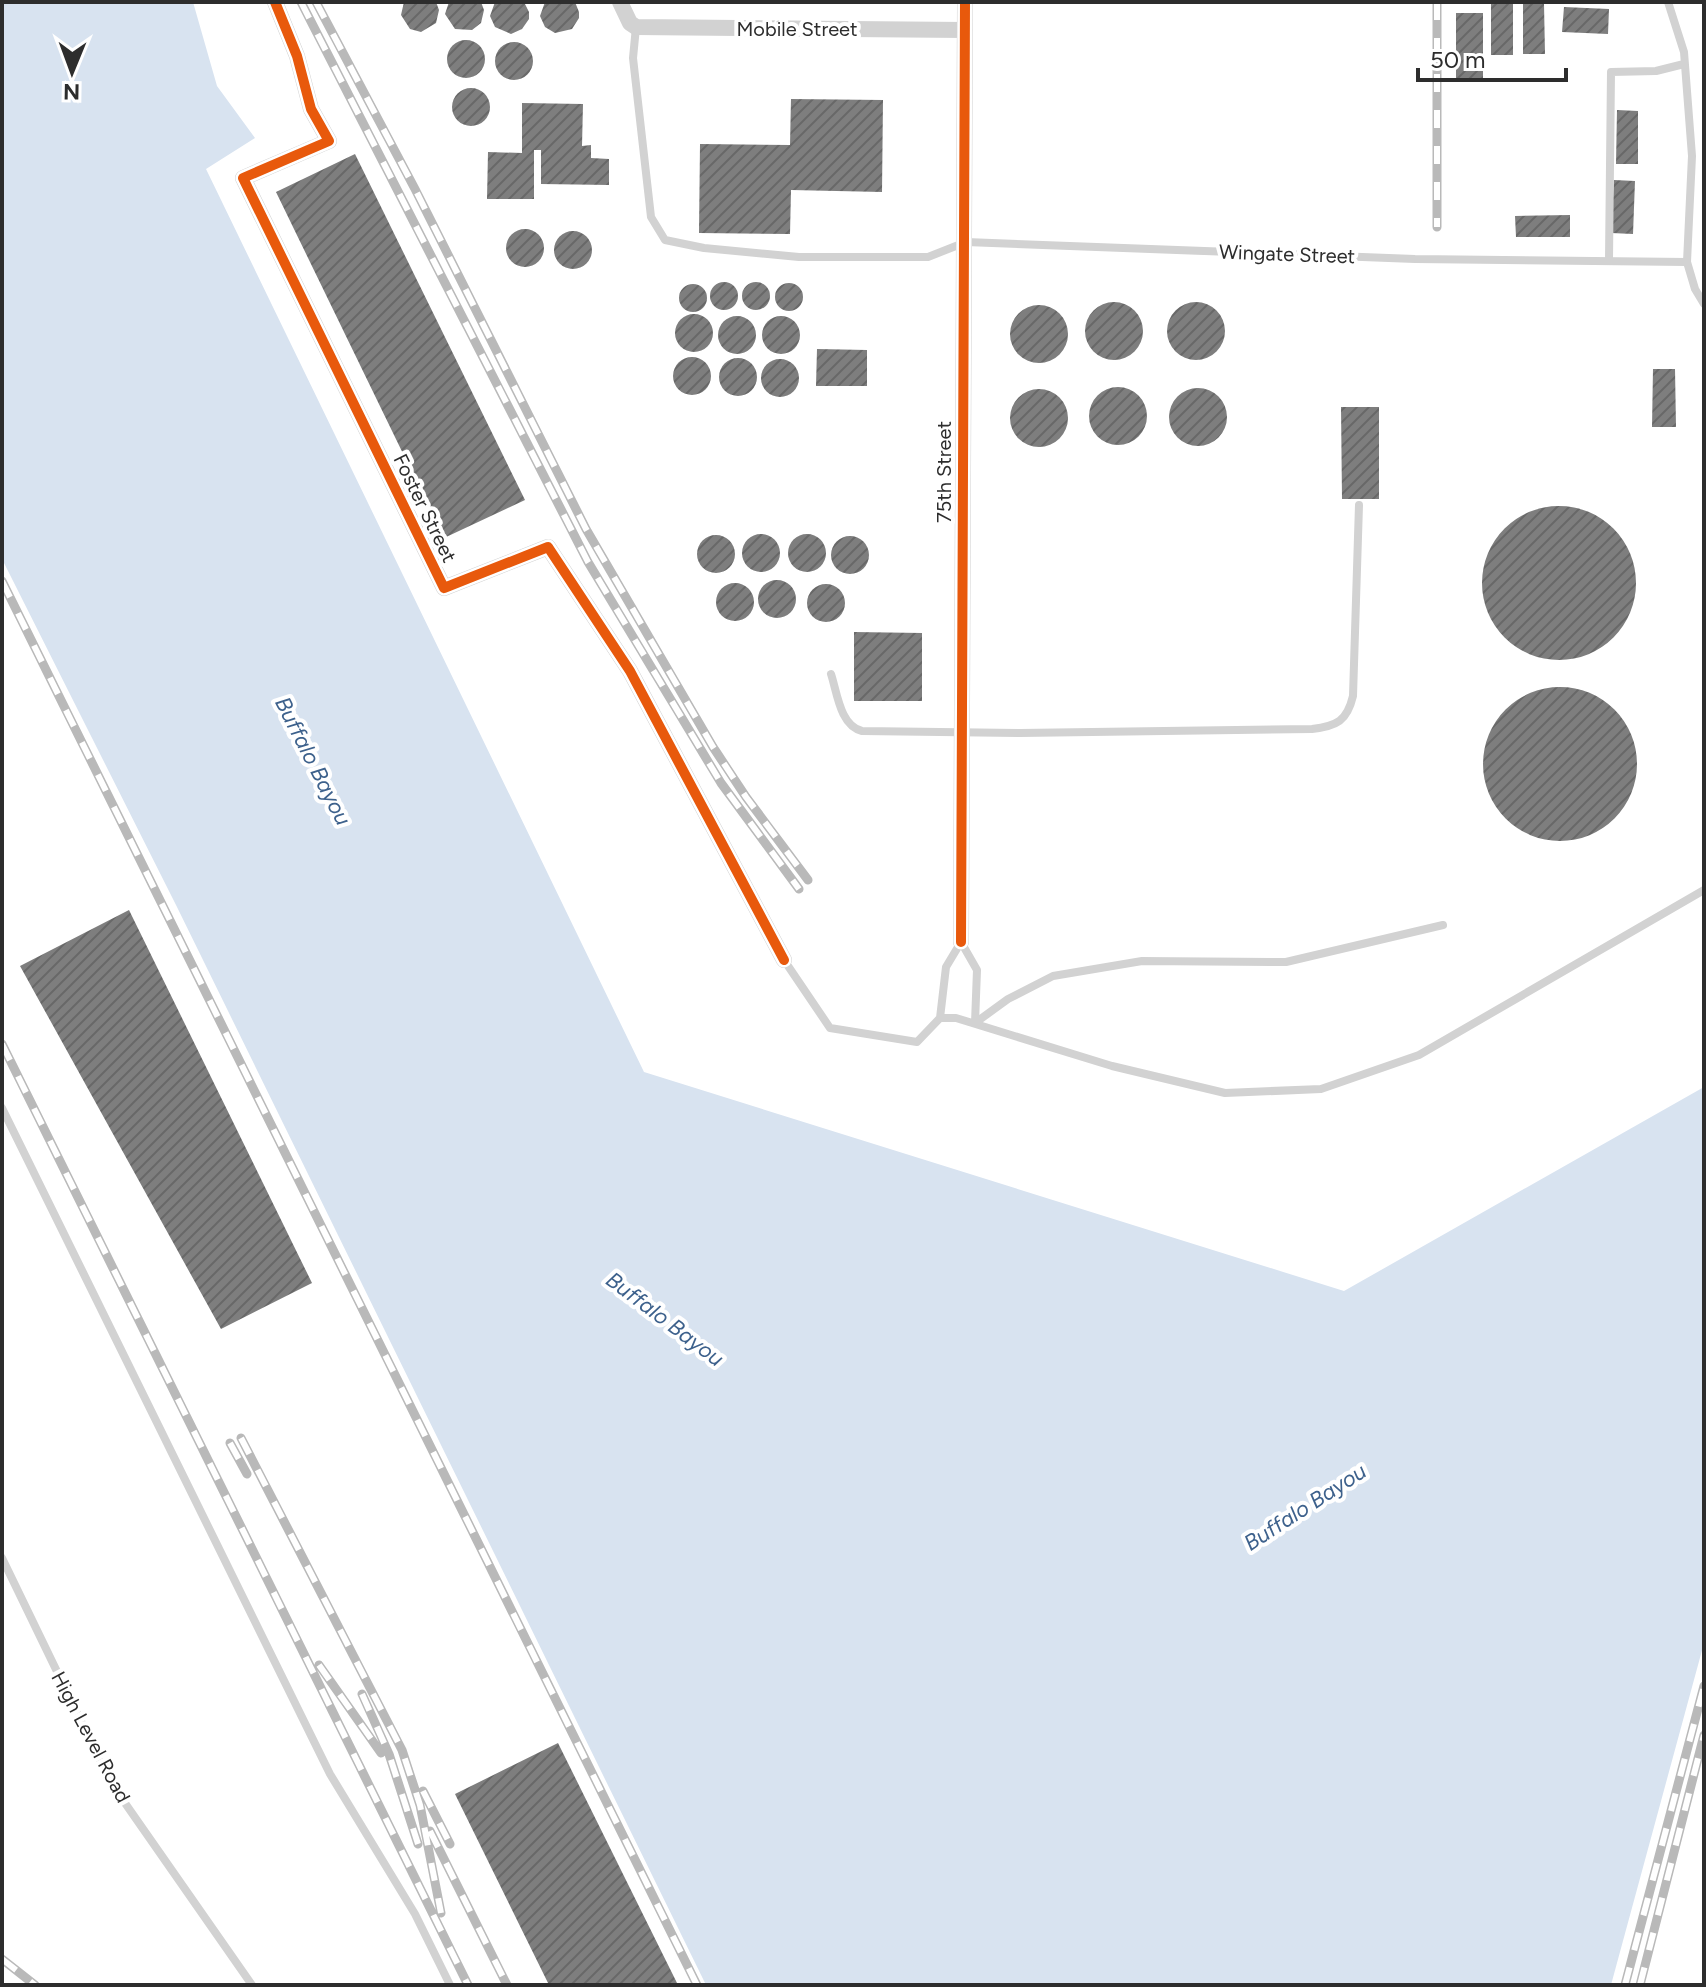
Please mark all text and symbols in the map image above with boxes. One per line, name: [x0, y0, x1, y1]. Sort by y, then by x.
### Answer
street label: Mobile Street: [736, 17, 858, 41]
north arrow: [32, 32, 112, 112]
scale bar: [1418, 32, 1566, 82]
text: 50 m: [1430, 45, 1486, 74]
text: N: [63, 78, 80, 105]
street label: Wingate Street: [1218, 240, 1356, 268]
street label: 75th Street: [932, 421, 956, 523]
street label: Foster Street: [388, 450, 462, 566]
water label: Buffalo Bayou: [269, 692, 357, 830]
water label: Buffalo Bayou: [601, 1266, 729, 1372]
water label: Buffalo Bayou: [1239, 1457, 1371, 1557]
street label: High Level Road: [46, 1667, 136, 1807]

